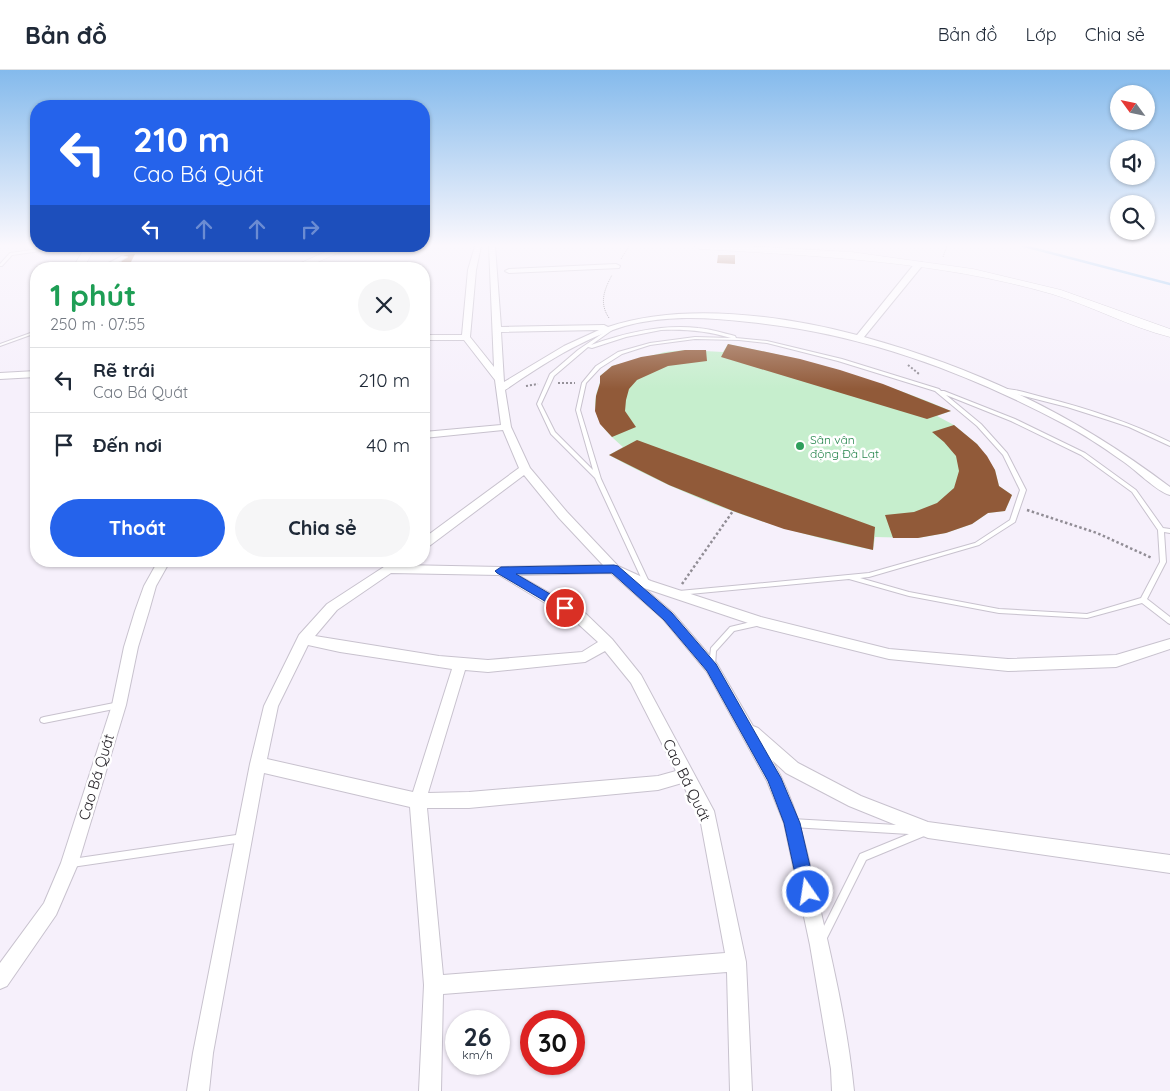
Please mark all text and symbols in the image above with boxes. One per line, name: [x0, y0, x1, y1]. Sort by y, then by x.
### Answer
text: Bản đồ: [25, 20, 107, 50]
text: Bản đồ: [938, 23, 997, 46]
text: Lớp: [1025, 23, 1057, 46]
text: Chia sẻ: [1085, 23, 1145, 46]
north arrow: [1110, 85, 1155, 130]
map controls: [1110, 85, 1155, 240]
text: 210 m: [133, 117, 230, 161]
icon: left: [50, 120, 115, 185]
button: sound: [1110, 140, 1155, 185]
text: Cao Bá Quát: [133, 160, 264, 188]
button: search: [1110, 195, 1155, 240]
icon: left: [137, 215, 165, 243]
icon: ahead: [190, 215, 218, 243]
icon: ahead: [243, 215, 271, 243]
icon: right: [296, 215, 324, 243]
text: 1 phút: [50, 276, 136, 314]
button: close: [358, 279, 410, 331]
text: 250 m · 07:55: [50, 314, 145, 334]
text: Rẽ trái: [93, 358, 155, 382]
icon: left: [50, 366, 78, 394]
text: 210 m: [359, 368, 410, 392]
text: Cao Bá Quát: [93, 382, 188, 402]
icon: arrive: [50, 431, 78, 459]
place label: Sân vận động Đà Lạt: [810, 432, 879, 461]
text: Đến nơi: [93, 433, 162, 457]
text: 40 m: [366, 433, 410, 457]
marker: Sân vận động Đà Lạt: [794, 440, 806, 452]
button: Thoát: [50, 499, 225, 557]
button: Chia sẻ: [235, 499, 410, 557]
pin: [544, 587, 586, 629]
icon: arrive: [551, 594, 579, 622]
street label: Cao Bá Quát: [74, 732, 118, 822]
street label: Cao Bá Quát: [659, 736, 715, 824]
position arrow: [781, 865, 833, 917]
speed limit sign: 30: [520, 1010, 585, 1075]
text: 26: [463, 1021, 492, 1052]
text: km/h: [462, 1047, 493, 1062]

